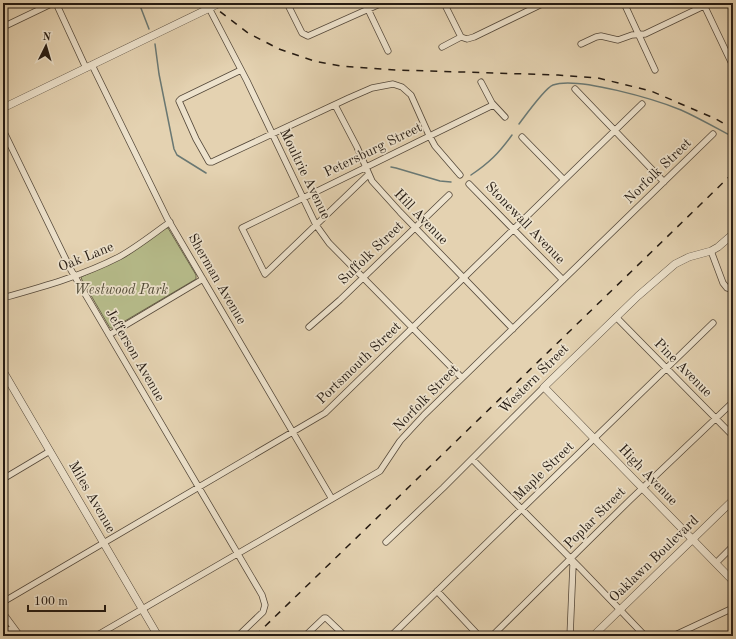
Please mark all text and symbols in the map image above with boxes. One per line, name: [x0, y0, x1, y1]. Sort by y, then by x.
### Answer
north arrow: [26, 26, 66, 66]
text: N: [42, 32, 52, 43]
street label: Petersburg Street: [322, 120, 424, 180]
street label: Moultrie Avenue: [277, 126, 333, 222]
street label: Norfolk Street: [622, 136, 694, 206]
street label: Stonewall Avenue: [483, 179, 567, 267]
street label: Hill Avenue: [391, 187, 451, 247]
street label: Suffolk Street: [336, 219, 406, 287]
street label: Sherman Avenue: [185, 231, 249, 327]
street label: Oak Lane: [56, 240, 116, 274]
park label: Westwood Park: [74, 283, 168, 297]
street label: Jefferson Avenue: [103, 306, 167, 404]
street label: Portsmouth Street: [314, 319, 404, 407]
street label: Pine Avenue: [651, 336, 715, 400]
street label: Western Street: [497, 342, 571, 416]
street label: Norfolk Street: [391, 362, 461, 434]
street label: Maple Street: [511, 439, 577, 503]
street label: High Avenue: [616, 442, 680, 508]
street label: Miles Avenue: [66, 459, 118, 535]
street label: Poplar Street: [562, 485, 628, 551]
street label: Oaklawn Boulevard: [607, 513, 701, 605]
scale bar: [28, 587, 105, 613]
text: 100 m: [34, 596, 68, 608]

